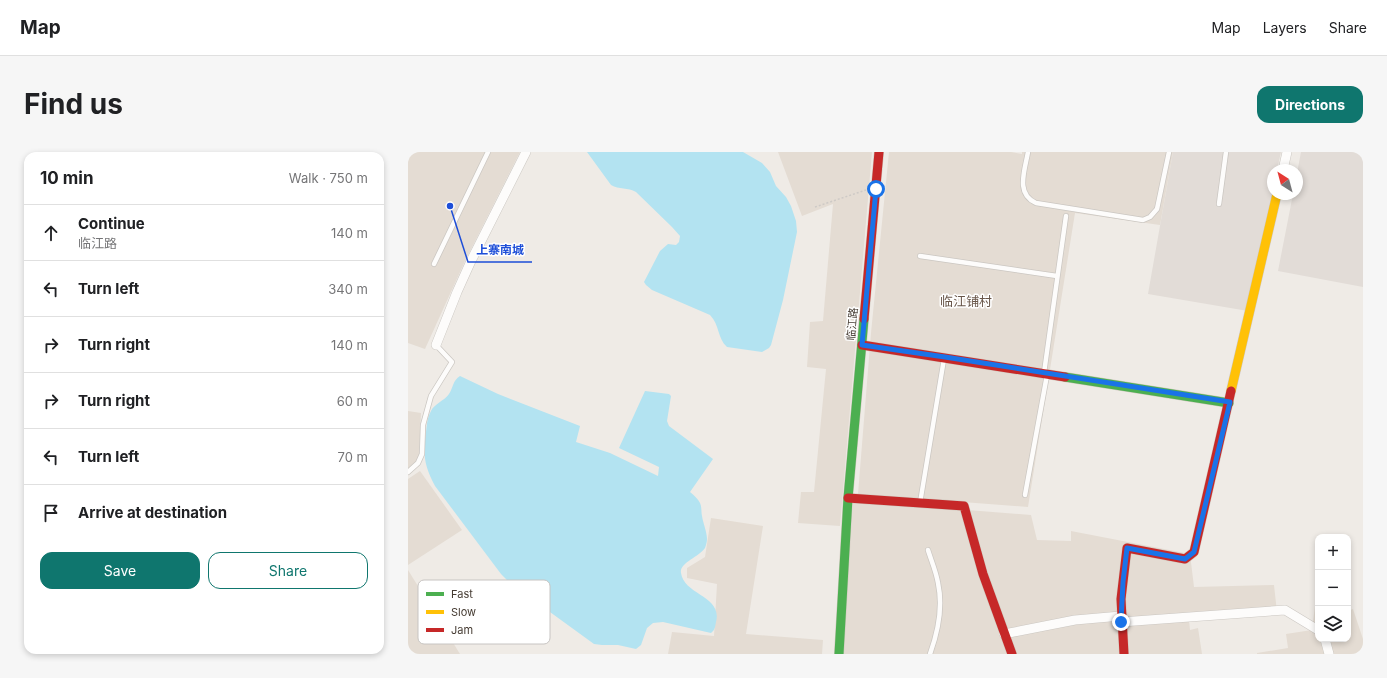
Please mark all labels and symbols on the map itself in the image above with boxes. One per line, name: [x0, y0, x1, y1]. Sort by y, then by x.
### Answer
north arrow: [1267, 164, 1303, 200]
route start: [867, 180, 885, 198]
callout: 上寨南城: [468, 238, 532, 262]
text: 上寨南城: [476, 242, 524, 257]
district label: 临江铺村: [940, 293, 992, 309]
street label: 临江路: [844, 307, 860, 341]
legend: [418, 580, 550, 644]
text: Fast: [451, 587, 473, 601]
text: Slow: [451, 605, 476, 619]
route end: [1112, 613, 1130, 631]
text: Jam: [451, 623, 473, 637]

